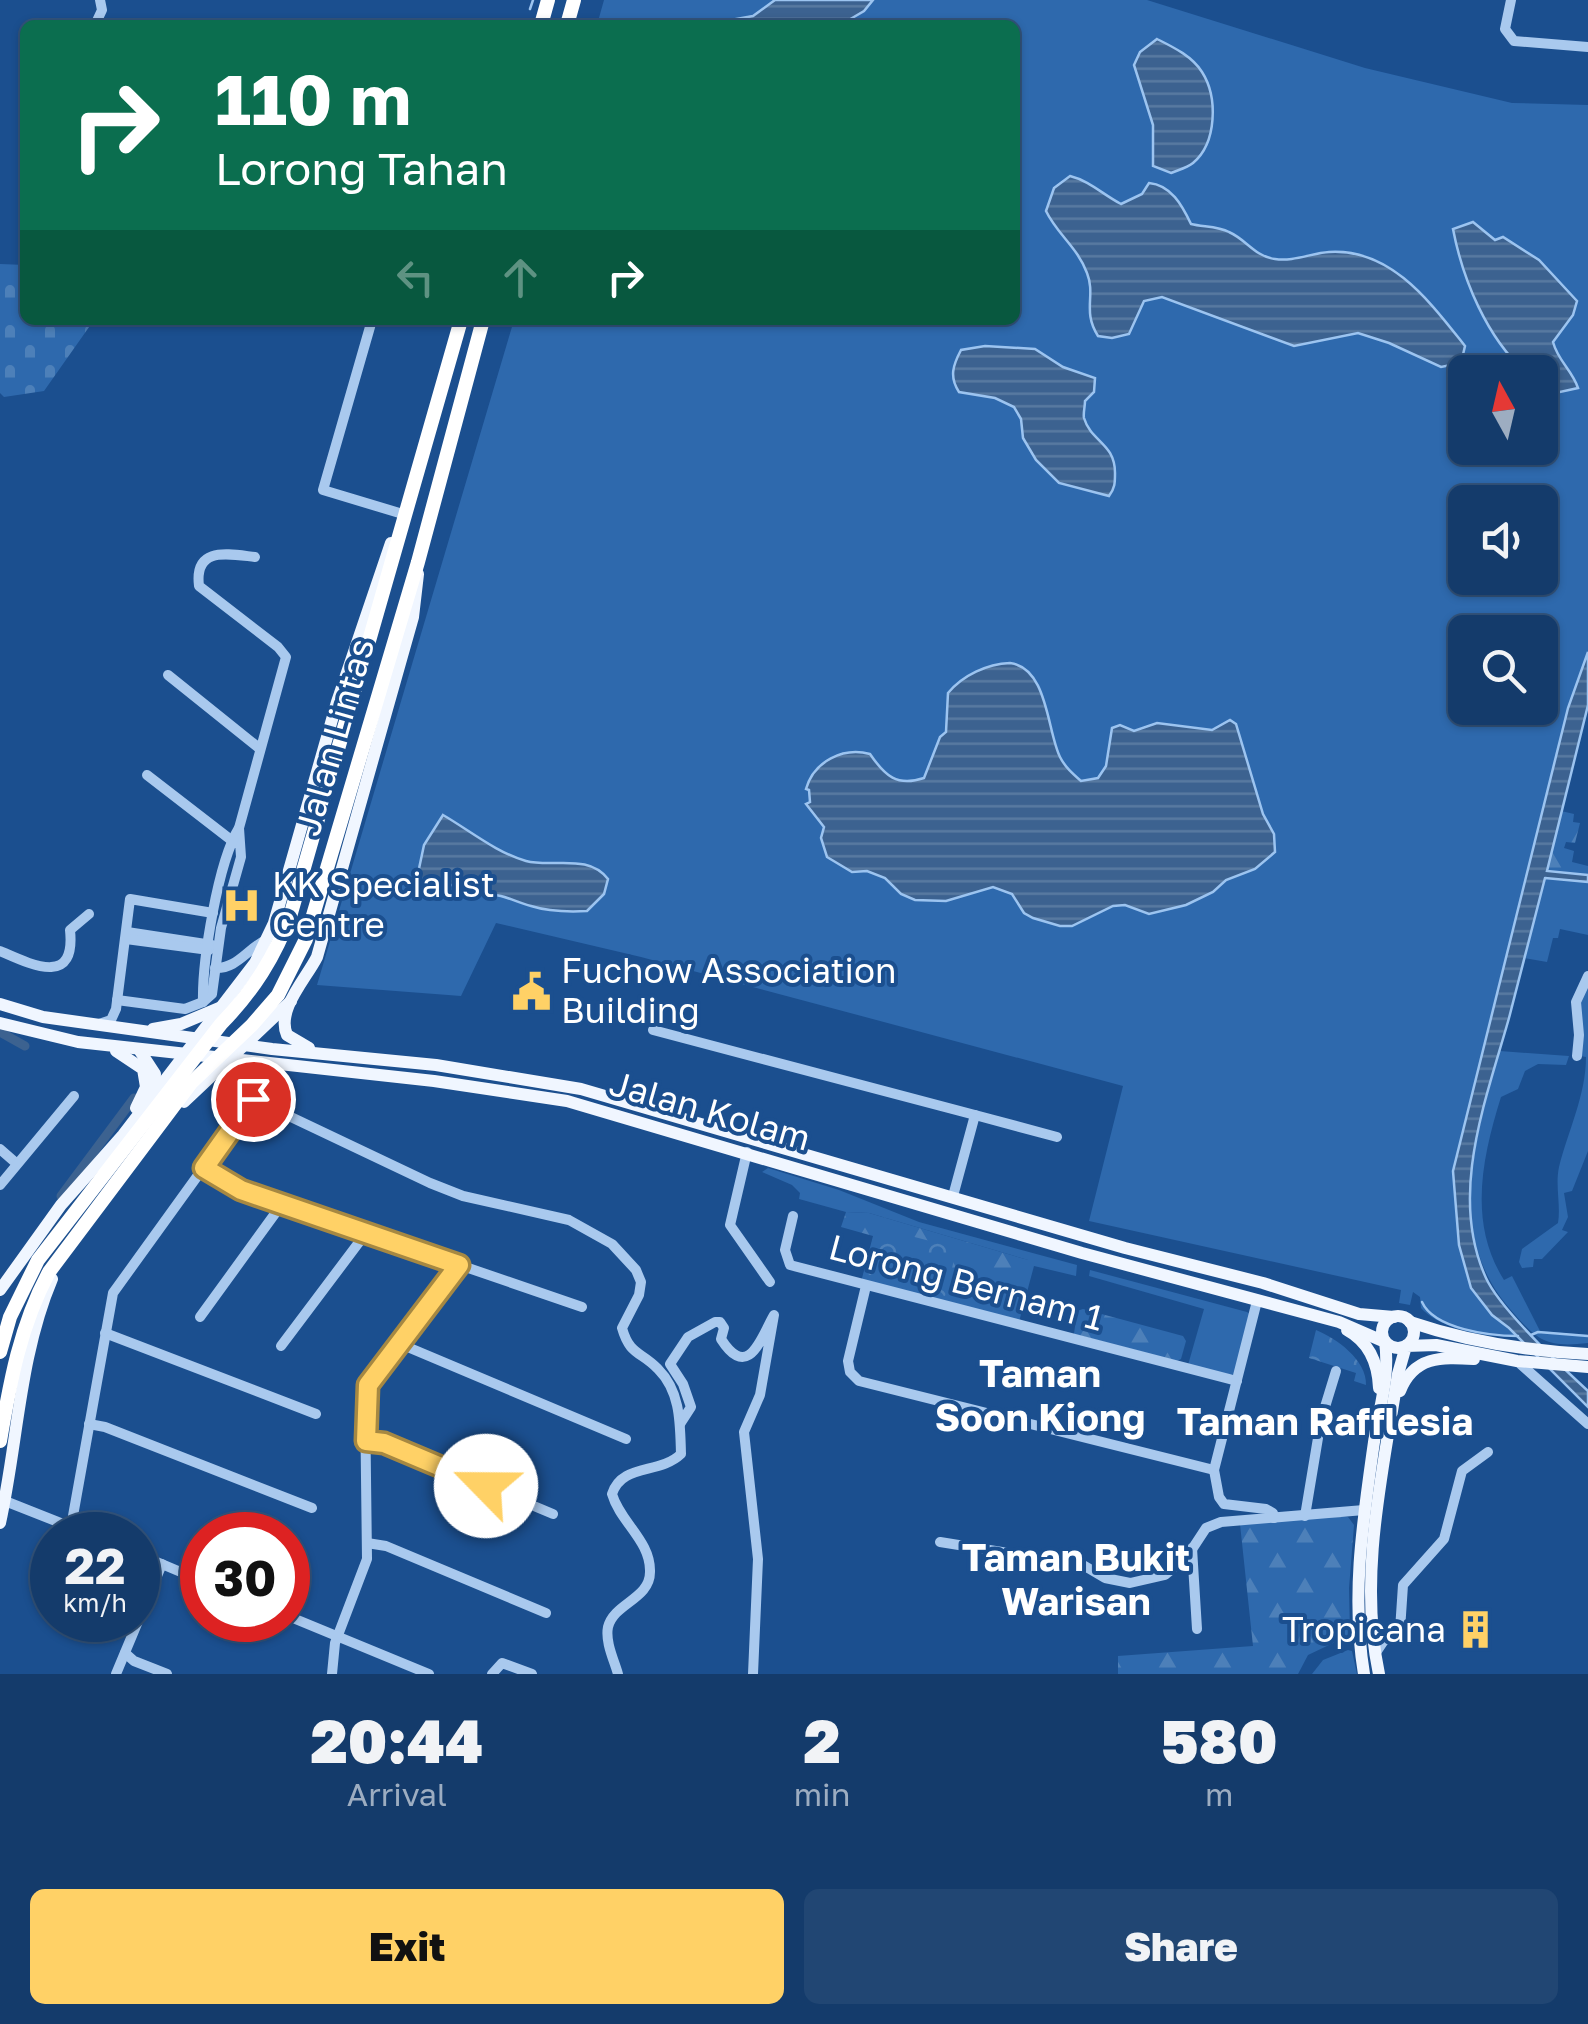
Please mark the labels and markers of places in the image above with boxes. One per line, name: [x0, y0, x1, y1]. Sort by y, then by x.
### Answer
place label: KK Specialist Centre: [272, 863, 495, 945]
hospital icon: KK Specialist Centre: [221, 884, 263, 926]
place label: Fuchow Association Building: [561, 949, 897, 1031]
public building icon: Fuchow Association Building: [510, 970, 552, 1012]
pin: [211, 1057, 296, 1142]
place label: Tropicana: [1282, 1608, 1446, 1650]
building icon: Tropicana: [1455, 1609, 1497, 1651]

